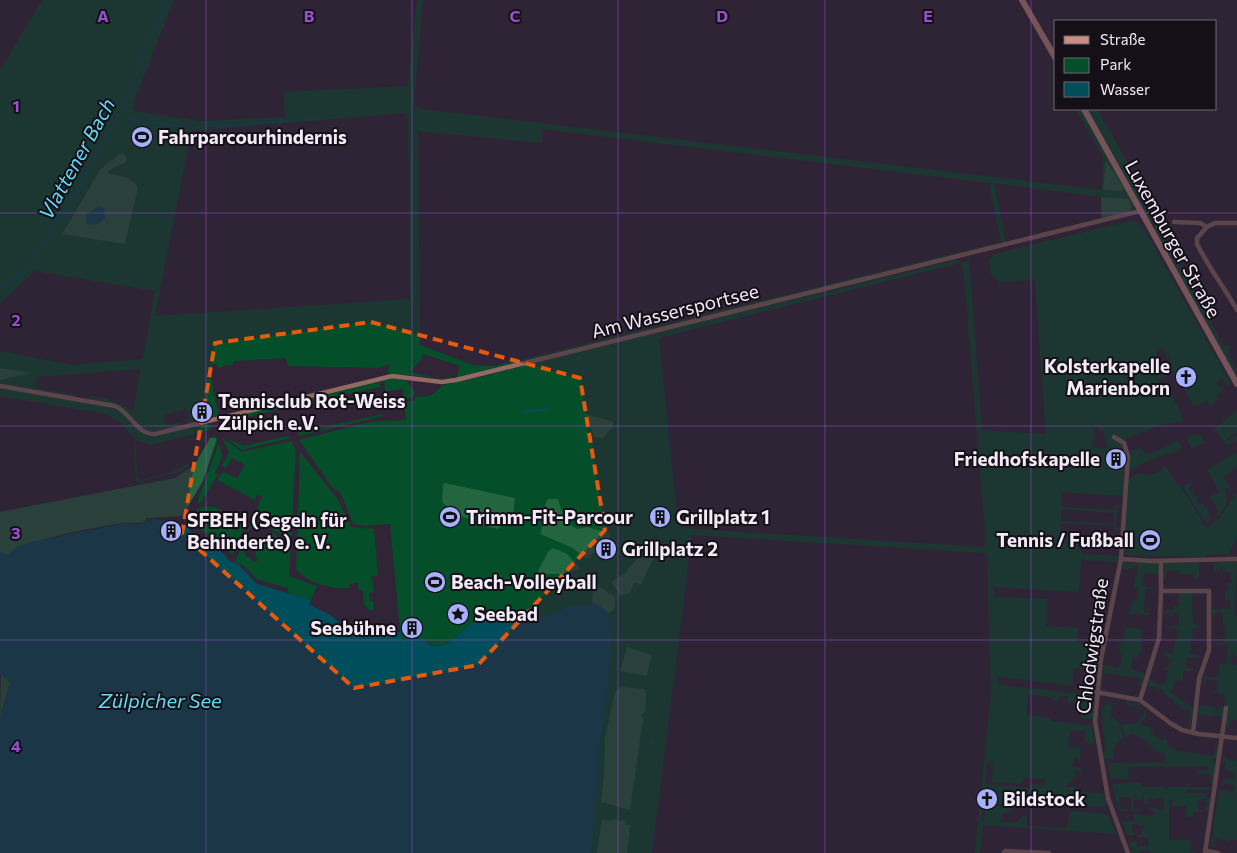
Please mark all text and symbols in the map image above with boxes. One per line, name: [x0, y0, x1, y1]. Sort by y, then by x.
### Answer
text: A: [97, 6, 109, 25]
text: B: [304, 6, 315, 25]
text: C: [510, 6, 521, 25]
text: D: [716, 6, 728, 25]
text: E: [923, 6, 933, 25]
legend: [1054, 20, 1217, 110]
text: Straße: [1100, 30, 1146, 48]
text: Park: [1100, 55, 1131, 73]
text: Wasser: [1100, 80, 1150, 98]
water label: Vlattener Bach: [33, 94, 119, 223]
text: 1: [12, 96, 20, 115]
sports icon: Fahrparcourhindernis: [130, 125, 154, 149]
place label: Fahrparcourhindernis: [158, 125, 347, 148]
street label: Luxemburger Straße: [1121, 156, 1226, 321]
street label: Am Wassersportsee: [589, 279, 761, 342]
text: 2: [11, 310, 21, 329]
place label: Kolsterkapelle Marienborn: [1044, 354, 1170, 399]
church icon: Kolsterkapelle Marienborn: [1174, 365, 1198, 389]
place label: Tennisclub Rot-Weiss Zülpich e.V.: [218, 389, 406, 434]
building icon: Tennisclub Rot-Weiss Zülpich e.V.: [190, 400, 214, 424]
place label: Friedhofskapelle: [954, 447, 1100, 470]
building icon: Friedhofskapelle: [1104, 447, 1128, 471]
sports icon: Trimm-Fit-Parcour: [438, 505, 462, 529]
place label: Trimm-Fit-Parcour: [466, 505, 633, 528]
building icon: Grillplatz 1: [648, 505, 672, 529]
place label: Grillplatz 1: [676, 505, 770, 528]
place label: SFBEH (Segeln für Behinderte) e. V.: [187, 508, 347, 553]
building icon: SFBEH (Segeln für Behinderte) e. V.: [159, 519, 183, 543]
text: 3: [11, 523, 21, 542]
place label: Tennis / Fußball: [996, 528, 1134, 551]
sports icon: Tennis / Fußball: [1138, 528, 1162, 552]
building icon: Grillplatz 2: [594, 537, 618, 561]
place label: Grillplatz 2: [622, 537, 718, 560]
sports icon: Beach-Volleyball: [423, 570, 447, 594]
place label: Beach-Volleyball: [451, 570, 597, 593]
street label: Chlodwigstraße: [1071, 577, 1112, 715]
place icon: Seebad: [446, 602, 470, 626]
place label: Seebad: [474, 602, 538, 625]
place label: Seebühne: [311, 616, 396, 639]
building icon: Seebühne: [400, 616, 424, 640]
water label: Zülpicher See: [97, 688, 222, 712]
text: 4: [11, 736, 21, 755]
church icon: Bildstock: [975, 787, 999, 811]
place label: Bildstock: [1003, 787, 1085, 810]

